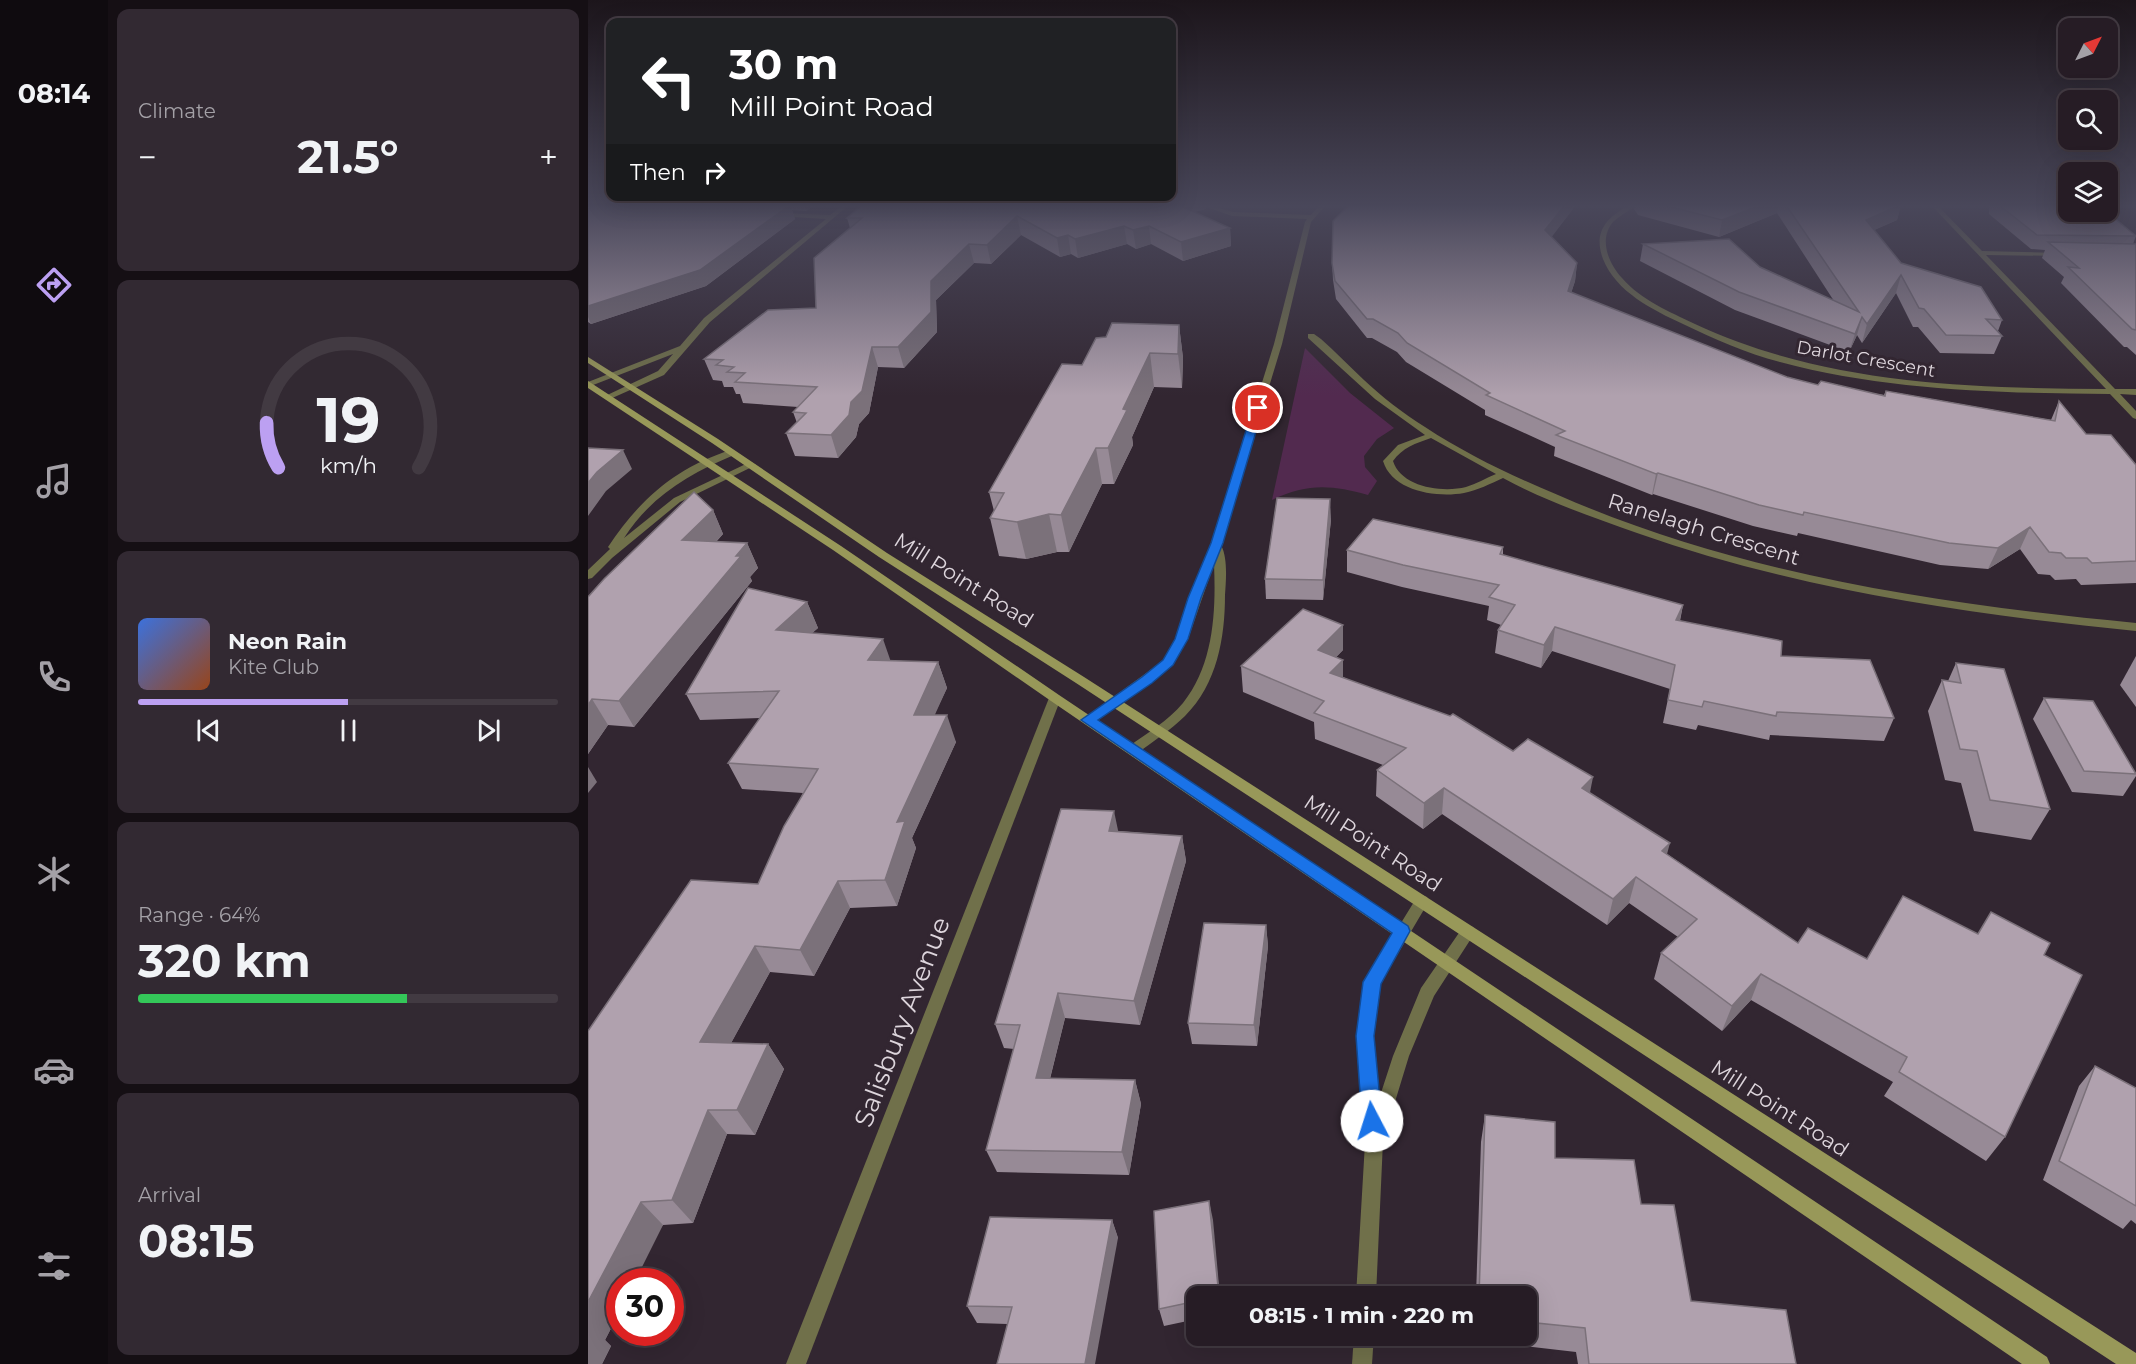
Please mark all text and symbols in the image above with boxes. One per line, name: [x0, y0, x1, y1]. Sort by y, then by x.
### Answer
north arrow: [2058, 18, 2118, 78]
map controls: [2058, 18, 2118, 222]
text: 30 m: [729, 38, 838, 90]
icon: left: [630, 42, 708, 120]
text: 08:14: [18, 77, 90, 110]
text: Mill Point Road: [729, 90, 934, 123]
button: search: [2058, 90, 2118, 150]
text: Climate: [138, 99, 216, 123]
text: 21.5°: [297, 129, 399, 184]
text: −: [138, 137, 157, 177]
text: +: [539, 137, 558, 177]
icon: right: [698, 156, 731, 189]
text: Then: [630, 159, 686, 186]
button: layers: [2058, 162, 2118, 222]
icon: directions: [33, 264, 75, 306]
street label: Darlot Crescent: [1795, 336, 1937, 382]
text: 19: [316, 382, 380, 458]
pin: [1232, 382, 1283, 433]
icon: arrive: [1241, 391, 1274, 424]
text: km/h: [319, 452, 377, 478]
icon: music: [33, 460, 75, 502]
street label: Ranelagh Crescent: [1605, 488, 1803, 570]
street label: Mill Point Road: [890, 527, 1038, 633]
text: Neon Rain: [228, 628, 347, 655]
text: Kite Club: [228, 655, 319, 679]
icon: phone: [33, 656, 75, 698]
icon: previous: [192, 714, 225, 747]
icon: pause: [332, 714, 365, 747]
icon: next: [472, 714, 505, 747]
street label: Mill Point Road: [1299, 789, 1447, 897]
icon: climate: [33, 853, 75, 895]
text: Range · 64%: [138, 903, 260, 927]
street label: Salisbury Avenue: [847, 912, 957, 1132]
text: 320 km: [138, 933, 311, 988]
icon: car: [33, 1049, 75, 1091]
street label: Mill Point Road: [1706, 1054, 1854, 1162]
position arrow: [1340, 1089, 1404, 1153]
text: Arrival: [138, 1183, 201, 1207]
text: 08:15: [138, 1213, 254, 1268]
icon: filters: [33, 1245, 75, 1287]
speed limit sign: 30: [606, 1268, 684, 1346]
text: 08:15 · 1 min · 220 m: [1249, 1302, 1474, 1329]

